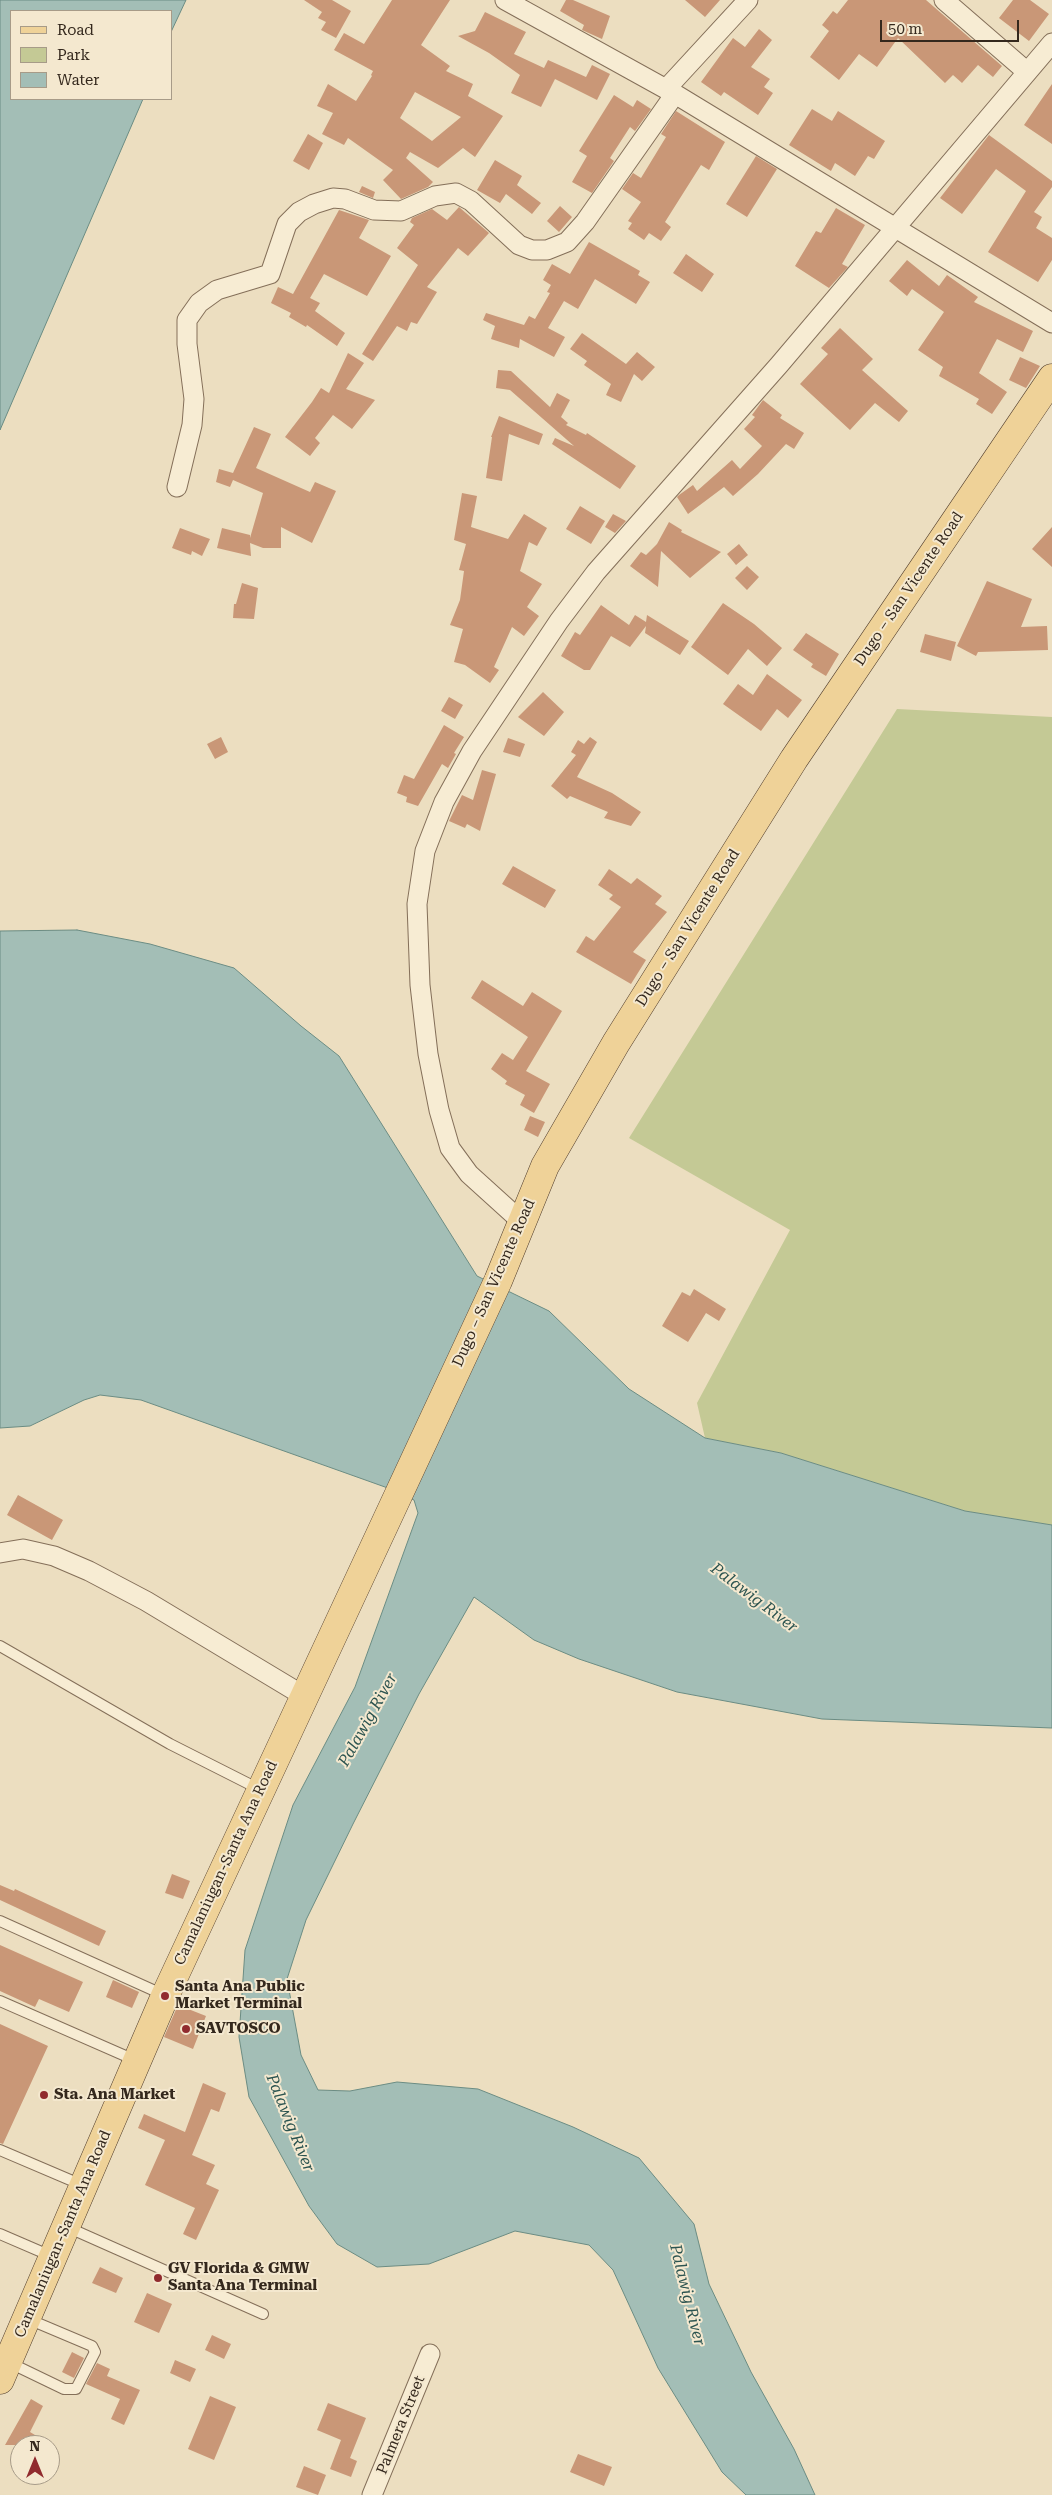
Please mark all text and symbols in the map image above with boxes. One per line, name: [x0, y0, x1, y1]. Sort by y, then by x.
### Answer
legend: [10, 10, 172, 100]
scale bar: [882, 10, 1021, 42]
text: 50 m: [888, 20, 922, 38]
text: Road: [57, 21, 94, 39]
text: Park: [57, 46, 90, 64]
text: Water: [57, 71, 99, 89]
street label: Dugo – San Vicente Road: [851, 509, 967, 669]
street label: Dugo – San Vicente Road: [632, 846, 744, 1010]
street label: Dugo – San Vicente Road: [449, 1196, 539, 1370]
water label: Palawig River: [707, 1559, 801, 1637]
water label: Palawig River: [334, 1670, 402, 1770]
street label: Camalaniugan-Santa Ana Road: [171, 1758, 281, 1968]
place label: Santa Ana Public Market Terminal: [175, 1978, 305, 2013]
marker: Santa Ana Public Market Terminal: [159, 1990, 171, 2002]
place label: SAVTOSCO: [196, 2020, 281, 2038]
marker: SAVTOSCO: [180, 2023, 192, 2035]
water label: Palawig River: [262, 2071, 318, 2175]
place label: Sta. Ana Market: [54, 2086, 175, 2104]
marker: Sta. Ana Market: [38, 2089, 50, 2101]
street label: Camalaniugan-Santa Ana Road: [11, 2128, 115, 2340]
water label: Palawig River: [665, 2242, 709, 2348]
place label: GV Florida & GMW Santa Ana Terminal: [168, 2260, 317, 2295]
marker: GV Florida & GMW Santa Ana Terminal: [152, 2272, 164, 2284]
street label: Palmera Street: [373, 2373, 429, 2477]
north arrow: [10, 2435, 60, 2485]
text: N: [30, 2438, 40, 2454]

